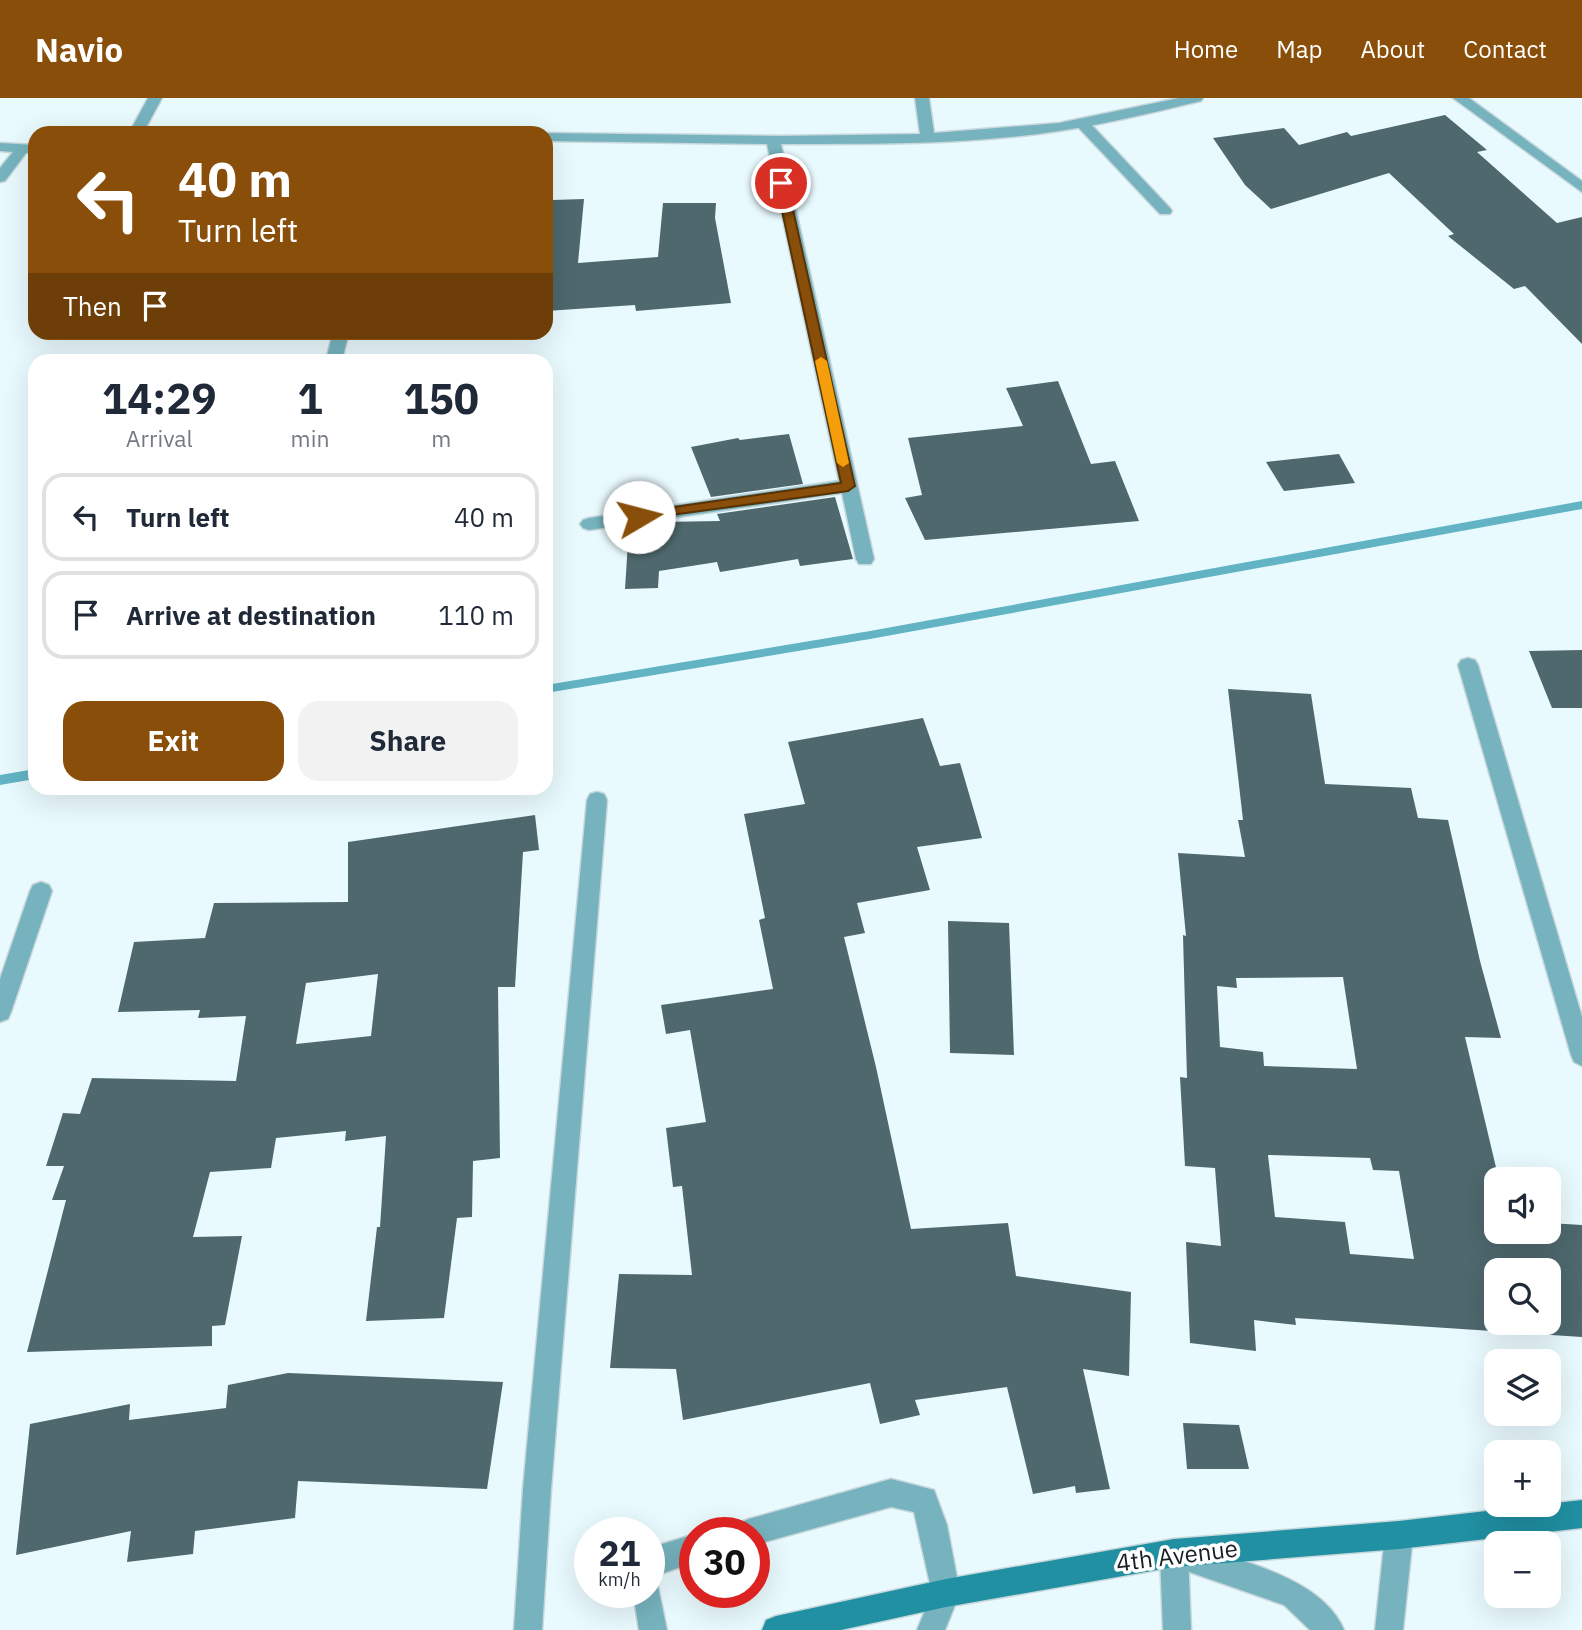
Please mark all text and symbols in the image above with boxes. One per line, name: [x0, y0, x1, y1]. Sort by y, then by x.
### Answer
text: Navio: [35, 28, 123, 71]
text: Home: [1174, 33, 1238, 65]
text: Map: [1276, 33, 1322, 65]
text: About: [1360, 33, 1425, 65]
text: Contact: [1463, 33, 1547, 65]
text: 40 m: [178, 147, 292, 210]
pin: [751, 153, 811, 213]
icon: left: [63, 154, 154, 245]
icon: arrive: [762, 164, 800, 202]
text: Turn left: [178, 209, 298, 251]
icon: arrive: [136, 287, 174, 325]
text: Then: [63, 289, 122, 323]
text: 14:29: [102, 371, 217, 426]
text: 1: [297, 371, 323, 426]
text: 150: [403, 371, 479, 426]
text: Arrival: [126, 423, 193, 453]
text: min: [291, 423, 329, 453]
text: m: [431, 423, 451, 453]
position arrow: [602, 480, 676, 554]
icon: left: [67, 498, 105, 536]
text: Turn left: [126, 500, 229, 534]
text: 40 m: [454, 500, 514, 534]
icon: arrive: [67, 596, 105, 634]
text: Arrive at destination: [126, 598, 376, 632]
text: 110 m: [438, 598, 514, 632]
button: Exit: [63, 701, 284, 781]
button: Share: [298, 701, 518, 781]
map controls: [1484, 1167, 1561, 1608]
button: sound: [1484, 1167, 1561, 1244]
button: search: [1484, 1258, 1561, 1335]
button: layers: [1484, 1349, 1561, 1426]
button: +: [1484, 1440, 1561, 1517]
speed limit sign: 30: [679, 1517, 770, 1608]
text: 21: [598, 1530, 641, 1576]
button: −: [1484, 1531, 1561, 1608]
street label: 4th Avenue: [1114, 1532, 1240, 1578]
text: km/h: [598, 1568, 641, 1591]

